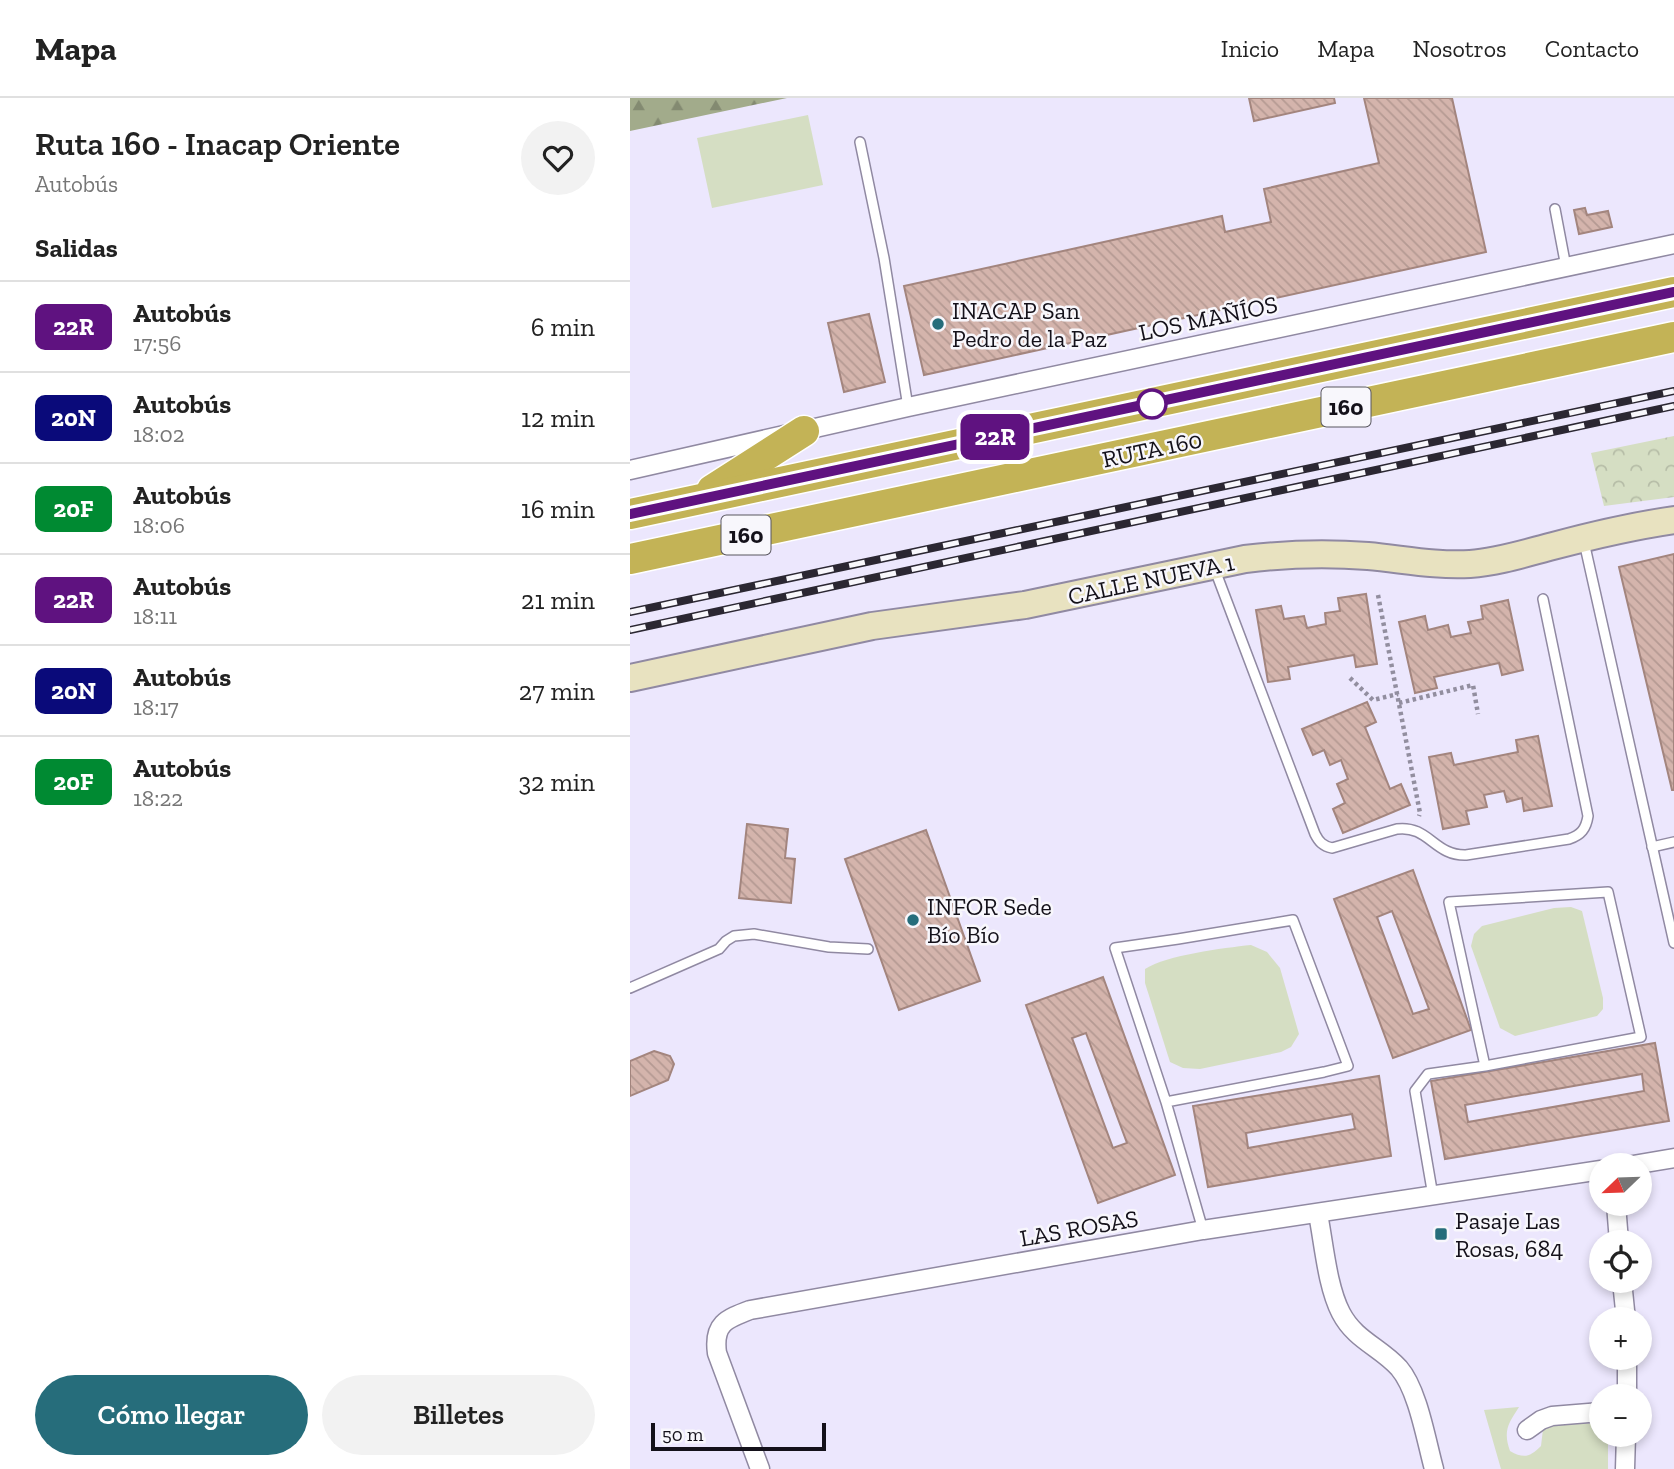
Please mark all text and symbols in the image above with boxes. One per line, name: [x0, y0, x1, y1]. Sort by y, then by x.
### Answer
text: Mapa: [35, 29, 117, 68]
text: Inicio: [1221, 34, 1279, 63]
text: Mapa: [1317, 34, 1374, 63]
text: Nosotros: [1412, 34, 1507, 63]
text: Contacto: [1545, 34, 1639, 63]
button: heart: [521, 121, 595, 195]
text: Ruta 160 - Inacap Oriente: [35, 124, 400, 163]
text: Autobús: [35, 170, 118, 198]
text: Salidas: [35, 232, 118, 264]
street label: LOS MAÑÍOS: [1136, 289, 1280, 347]
place label: INACAP San Pedro de la Paz: [952, 296, 1107, 353]
text: Autobús: [133, 297, 231, 329]
text: 6 min: [531, 311, 595, 343]
text: 22R: [53, 312, 94, 341]
marker: INACAP San Pedro de la Paz: [930, 316, 946, 332]
text: 17:56: [133, 329, 181, 357]
text: Autobús: [133, 388, 231, 420]
road number: 160: [1322, 388, 1370, 426]
unlabelled marker: [1137, 389, 1167, 419]
text: 12 min: [521, 402, 595, 434]
text: 20N: [51, 403, 96, 432]
line badge: 22R: [955, 414, 1035, 460]
text: 18:02: [133, 420, 184, 448]
text: 22R: [974, 422, 1016, 451]
street label: RUTA 160: [1099, 424, 1205, 474]
text: Autobús: [133, 479, 231, 511]
text: 16 min: [521, 493, 595, 525]
text: 20F: [53, 494, 94, 523]
text: 18:06: [133, 511, 185, 539]
road number: 160: [722, 516, 770, 555]
street label: CALLE NUEVA 1: [1065, 547, 1237, 611]
text: Autobús: [133, 570, 231, 602]
text: 21 min: [521, 584, 595, 616]
text: 22R: [53, 585, 94, 614]
text: 18:11: [133, 602, 177, 630]
text: Autobús: [133, 661, 231, 693]
text: 27 min: [519, 675, 595, 707]
text: 20N: [51, 676, 96, 705]
text: 18:17: [133, 693, 179, 721]
text: Autobús: [133, 752, 231, 784]
text: 32 min: [518, 766, 595, 798]
text: 20F: [53, 767, 94, 796]
text: 18:22: [133, 784, 183, 812]
place label: INFOR Sede Bío Bío: [927, 892, 1052, 949]
marker: INFOR Sede Bío Bío: [905, 912, 921, 928]
north arrow: [1589, 1153, 1652, 1216]
map controls: [1589, 1153, 1652, 1447]
street label: LAS ROSAS: [1018, 1203, 1140, 1253]
place label: Pasaje Las Rosas, 684: [1455, 1206, 1563, 1263]
marker: Pasaje Las Rosas, 684: [1433, 1226, 1449, 1242]
button: locate: [1589, 1230, 1652, 1293]
button: +: [1589, 1307, 1652, 1370]
button: Cómo llegar: [35, 1375, 308, 1455]
button: Billetes: [322, 1375, 595, 1455]
button: −: [1589, 1384, 1652, 1447]
scale bar: [651, 1420, 826, 1452]
text: 50 m: [662, 1423, 703, 1446]

